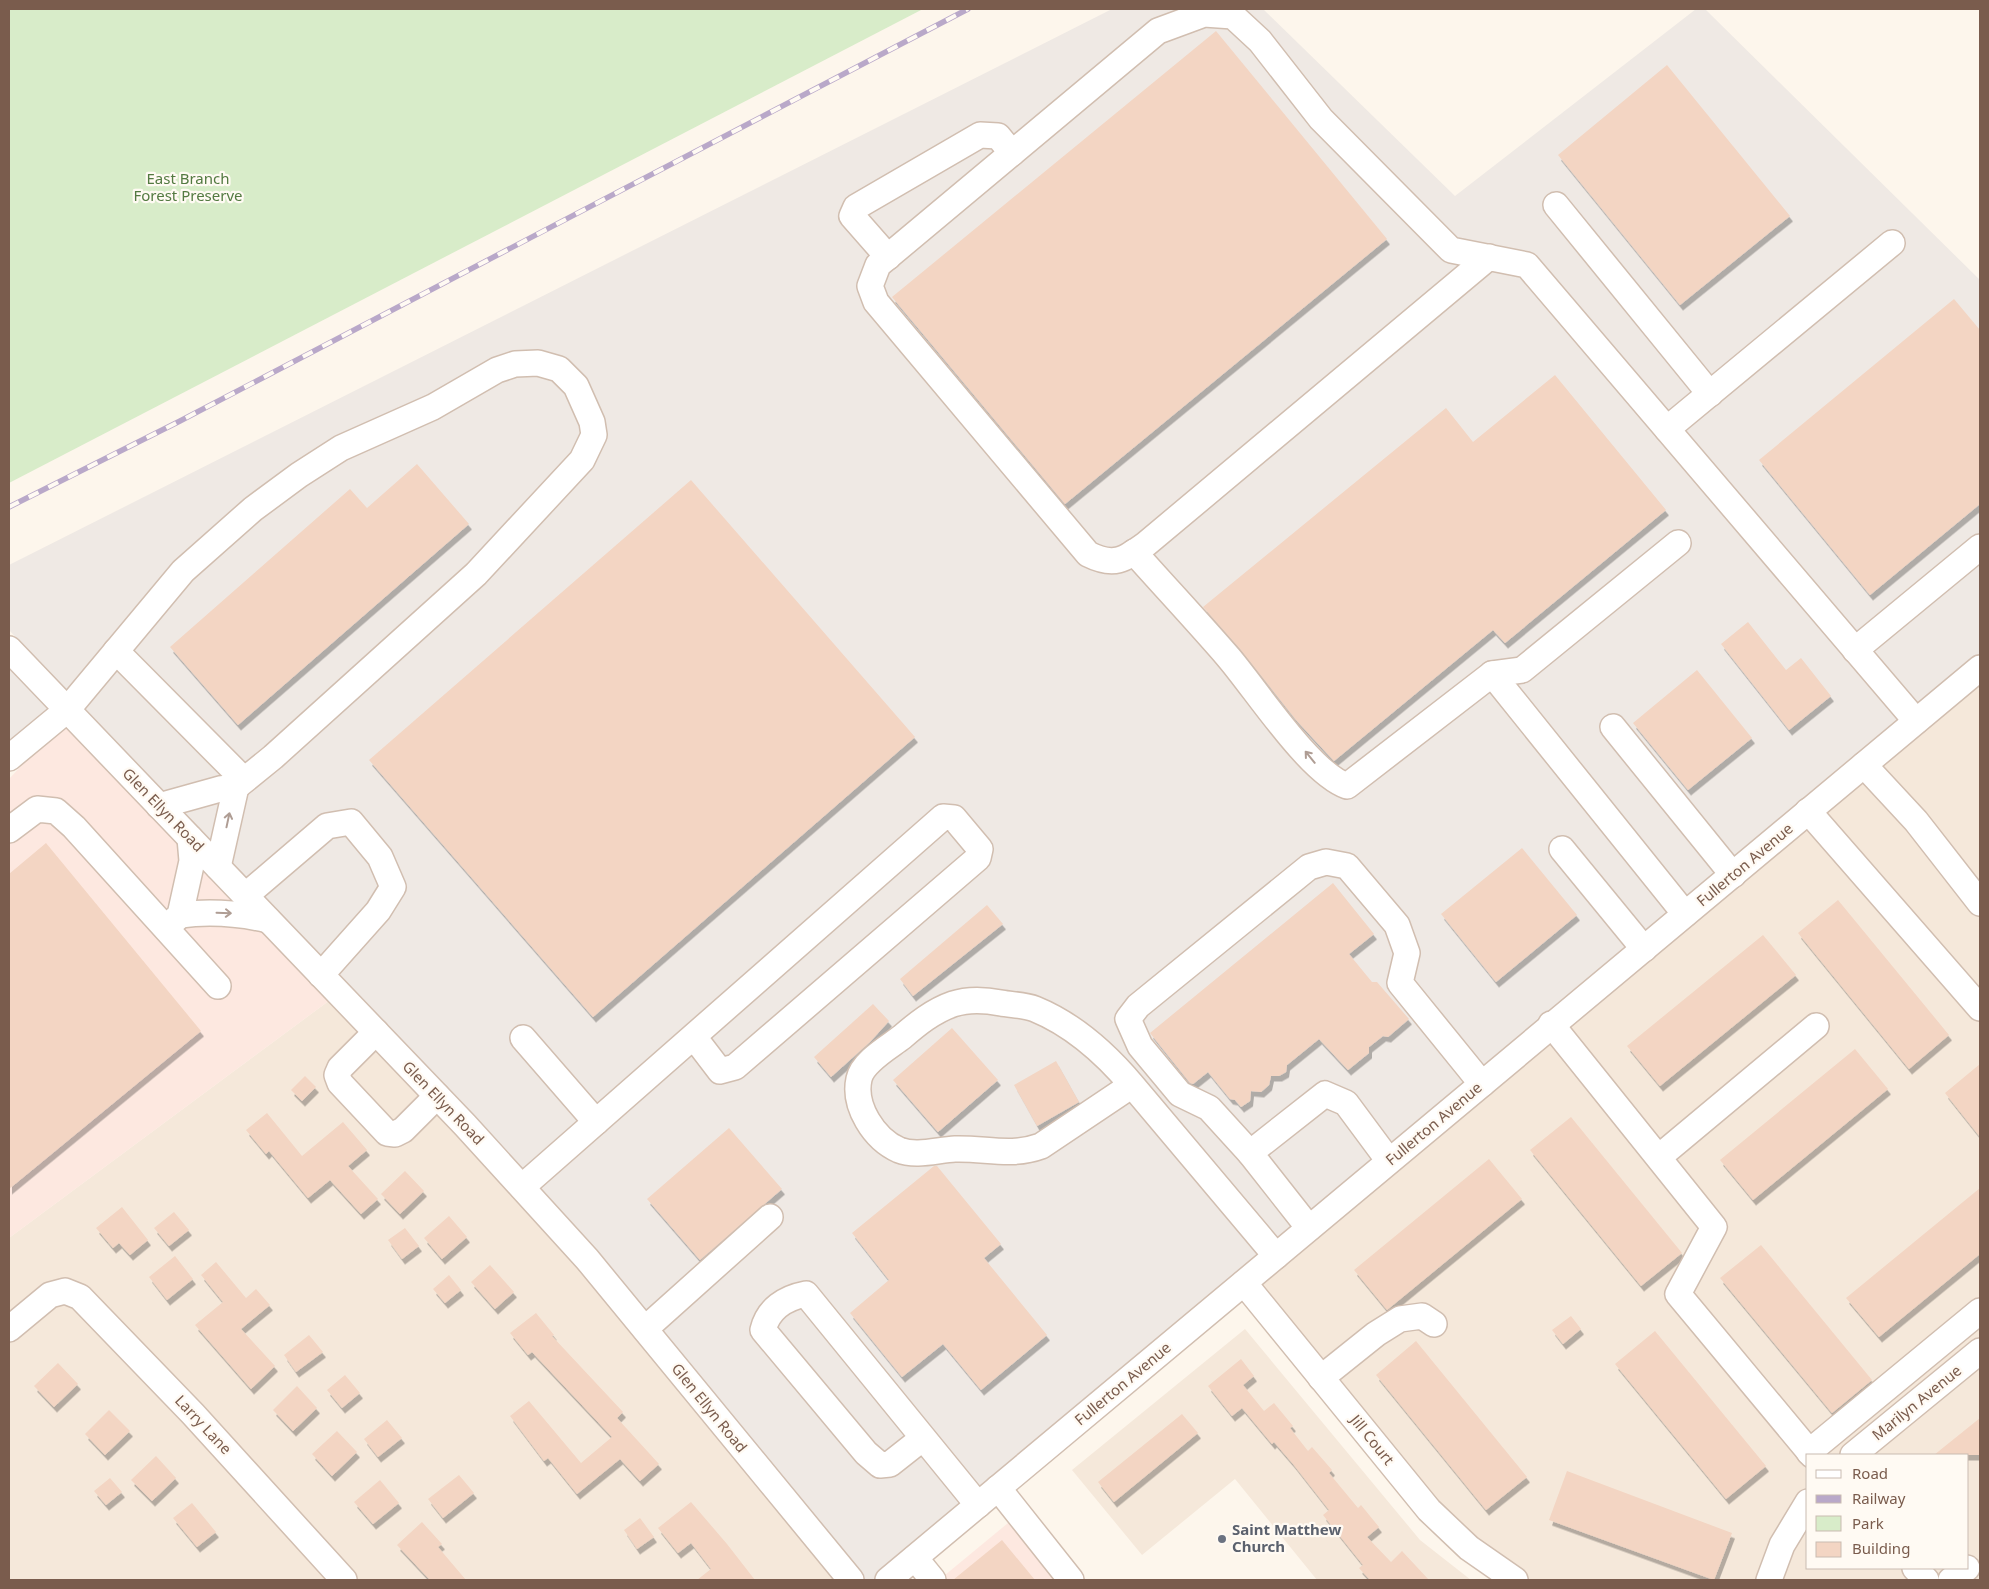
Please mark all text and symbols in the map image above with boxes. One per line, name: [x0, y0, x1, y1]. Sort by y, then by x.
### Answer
park label: East Branch Forest Preserve: [133, 168, 243, 205]
one-way arrow: [1304, 751, 1315, 764]
street label: Glen Ellyn Road: [119, 763, 209, 856]
one-way arrow: [224, 812, 233, 828]
street label: Fullerton Avenue: [1692, 818, 1797, 910]
one-way arrow: [216, 908, 232, 917]
street label: Glen Ellyn Road: [399, 1056, 489, 1149]
street label: Fullerton Avenue: [1381, 1077, 1486, 1169]
street label: Fullerton Avenue: [1070, 1337, 1175, 1429]
street label: Glen Ellyn Road: [668, 1359, 752, 1456]
street label: Marilyn Avenue: [1868, 1360, 1965, 1444]
street label: Larry Lane: [171, 1390, 236, 1458]
street label: Jill Court: [1345, 1409, 1399, 1469]
legend: [1806, 1454, 1969, 1569]
text: Road: [1852, 1463, 1888, 1483]
text: Railway: [1852, 1488, 1906, 1508]
text: Park: [1852, 1513, 1884, 1533]
place label: Saint Matthew Church: [1232, 1519, 1341, 1556]
marker: Saint Matthew Church: [1216, 1533, 1228, 1545]
text: Building: [1852, 1538, 1910, 1558]

